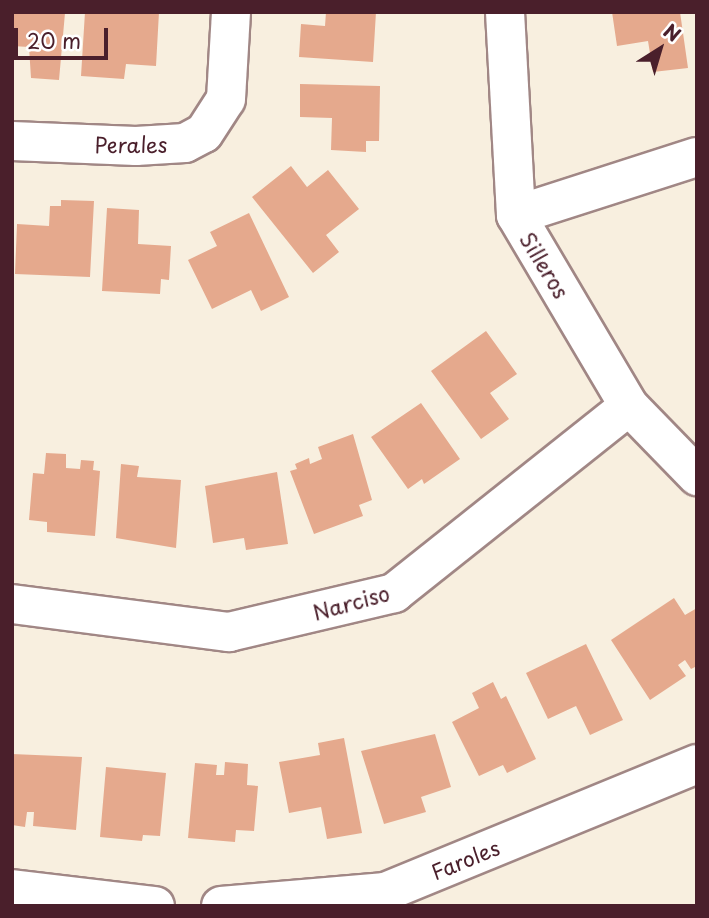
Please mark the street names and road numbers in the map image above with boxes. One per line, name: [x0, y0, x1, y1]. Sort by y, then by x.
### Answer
street label: Perales: [95, 131, 167, 157]
street label: Silleros: [516, 227, 574, 303]
street label: Narciso: [310, 580, 392, 624]
street label: Faroles: [427, 834, 503, 884]

